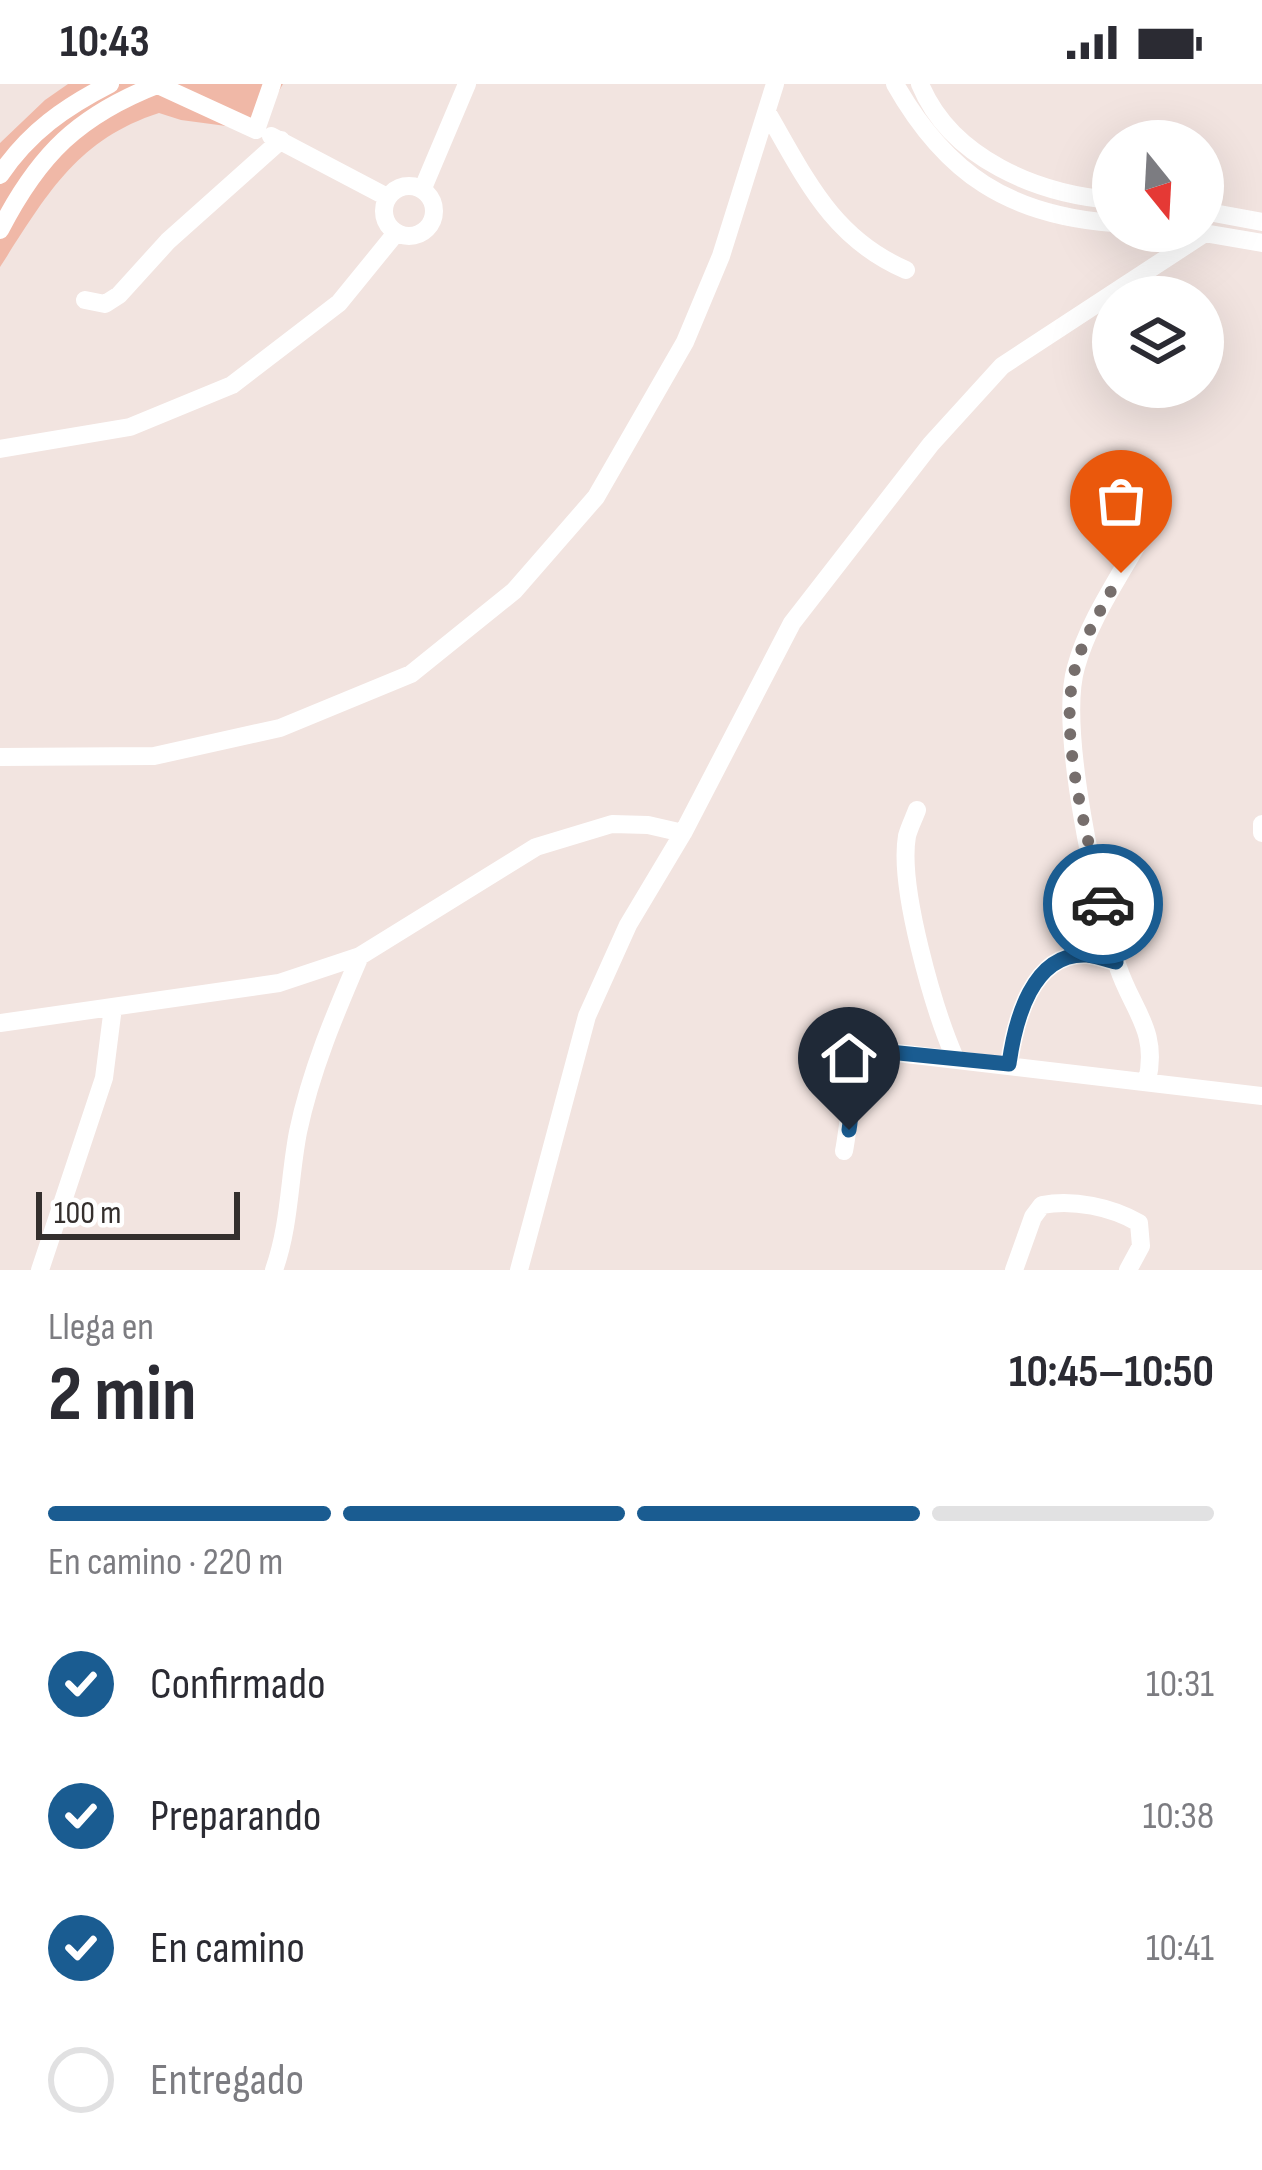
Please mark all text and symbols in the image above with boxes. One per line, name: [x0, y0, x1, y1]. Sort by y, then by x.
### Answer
text: 10:43: [60, 15, 150, 70]
north arrow: [1092, 120, 1224, 252]
map controls: [1092, 120, 1224, 408]
button: layers: [1092, 276, 1224, 408]
pin: [1070, 450, 1172, 573]
icon: bag: [1088, 468, 1154, 534]
courier: [1043, 844, 1163, 964]
icon: car: [1070, 871, 1136, 937]
pin: [798, 1007, 900, 1130]
icon: home: [816, 1025, 882, 1091]
scale bar: [36, 1186, 240, 1239]
text: 100 m: [54, 1193, 121, 1233]
text: Llega en: [48, 1304, 154, 1351]
text: 10:45–10:50: [1009, 1345, 1214, 1400]
text: 2 min: [48, 1349, 197, 1442]
text: En camino · 220 m: [48, 1539, 283, 1586]
icon: check: [48, 1651, 114, 1717]
text: Confirmado: [150, 1657, 326, 1712]
text: 10:31: [1146, 1661, 1214, 1708]
icon: check: [48, 1783, 114, 1849]
text: Preparando: [150, 1789, 321, 1844]
text: 10:38: [1143, 1793, 1214, 1840]
icon: check: [48, 1915, 114, 1981]
text: En camino: [150, 1921, 305, 1976]
text: 10:41: [1146, 1925, 1214, 1972]
text: Entregado: [150, 2053, 304, 2108]

